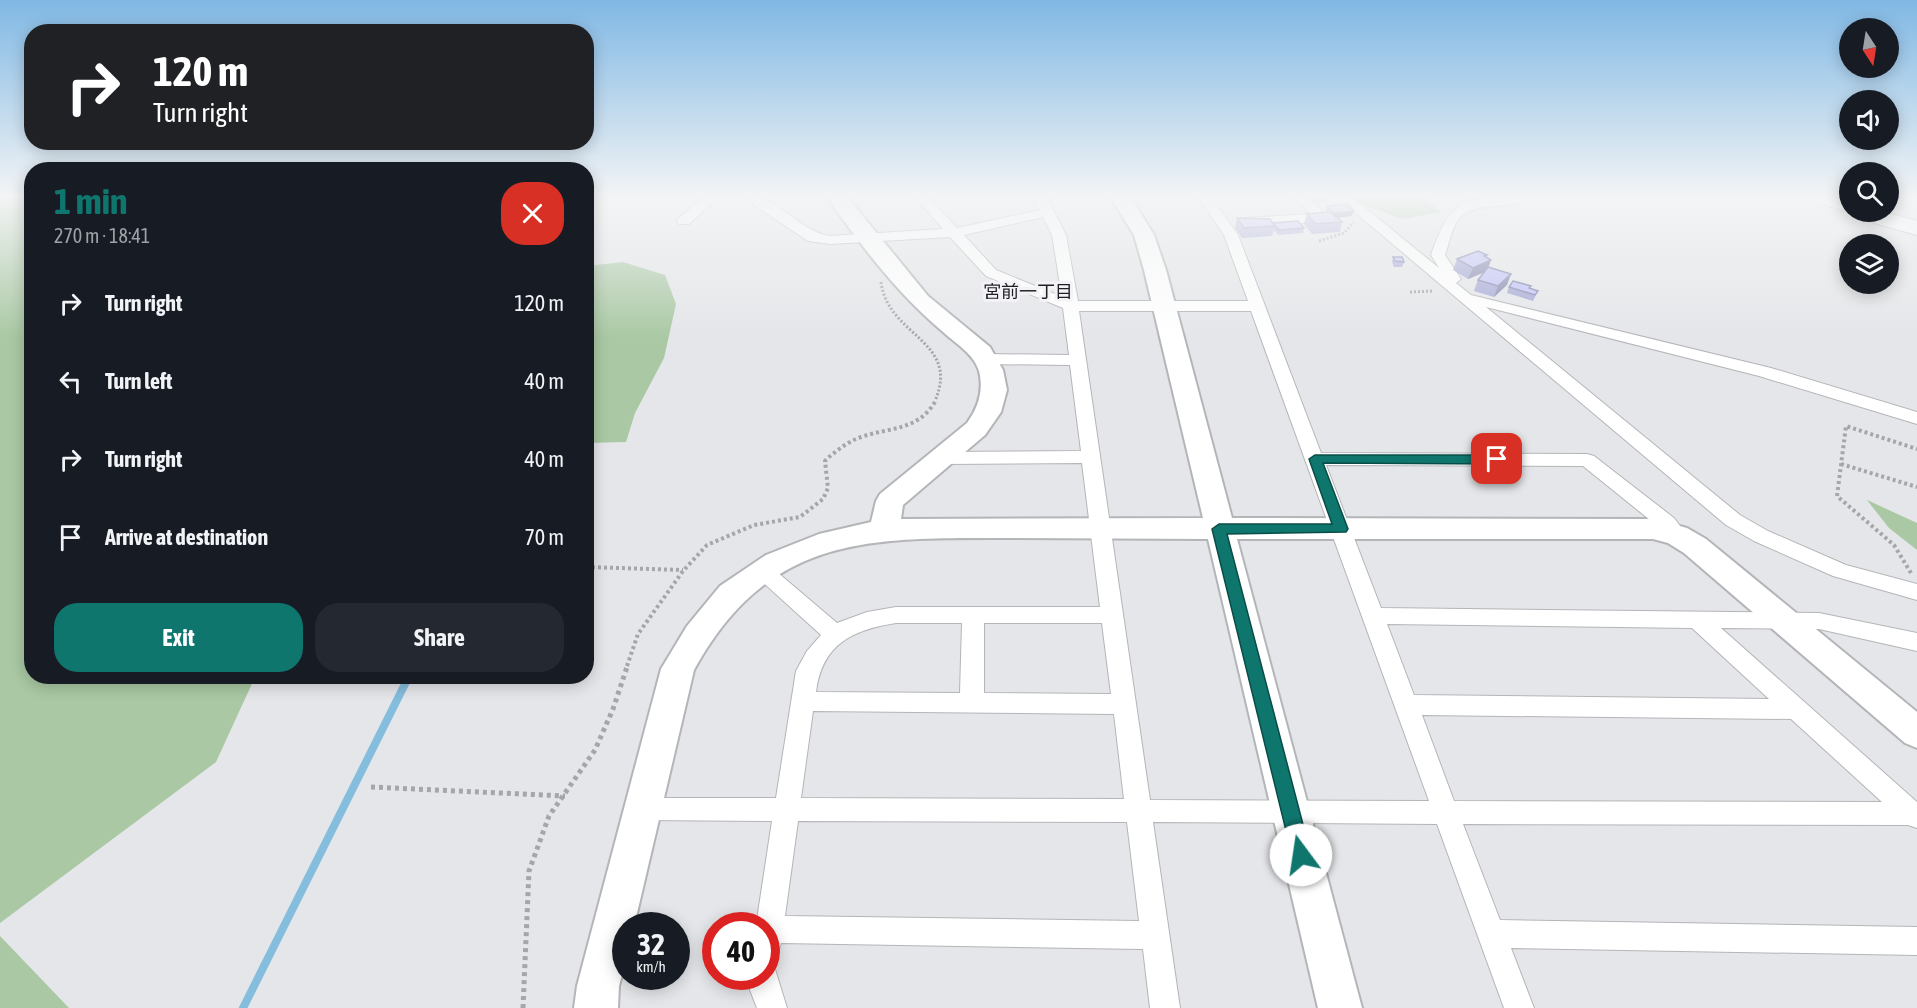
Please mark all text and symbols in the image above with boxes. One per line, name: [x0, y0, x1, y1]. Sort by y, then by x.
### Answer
north arrow: [1839, 18, 1899, 78]
map controls: [1839, 18, 1899, 294]
text: 120 m: [153, 47, 248, 95]
icon: right: [54, 48, 132, 126]
button: sound: [1839, 90, 1899, 150]
text: Turn right: [153, 97, 248, 128]
button: search: [1839, 162, 1899, 222]
text: 1 min: [54, 180, 128, 222]
button: close: [501, 182, 564, 245]
text: 270 m · 18:41: [54, 224, 150, 247]
button: layers: [1839, 234, 1899, 294]
district label: 宮前一丁目: [983, 281, 1073, 302]
icon: right: [54, 287, 87, 320]
text: Turn right: [105, 290, 182, 316]
text: 120 m: [514, 290, 564, 316]
icon: left: [54, 365, 87, 398]
text: Turn left: [105, 368, 172, 394]
text: 40 m: [524, 368, 564, 394]
pin: [1471, 433, 1522, 484]
icon: arrive: [1480, 442, 1513, 475]
icon: right: [54, 443, 87, 476]
text: Turn right: [105, 446, 182, 472]
text: 40 m: [524, 446, 564, 472]
icon: arrive: [54, 521, 87, 554]
text: Arrive at destination: [105, 524, 268, 550]
text: 70 m: [524, 524, 564, 550]
button: Exit: [54, 603, 303, 672]
button: Share: [315, 603, 564, 672]
position arrow: [1269, 823, 1333, 887]
speed limit sign: 40: [702, 912, 780, 990]
text: 32: [637, 927, 665, 961]
text: km/h: [636, 958, 666, 975]

